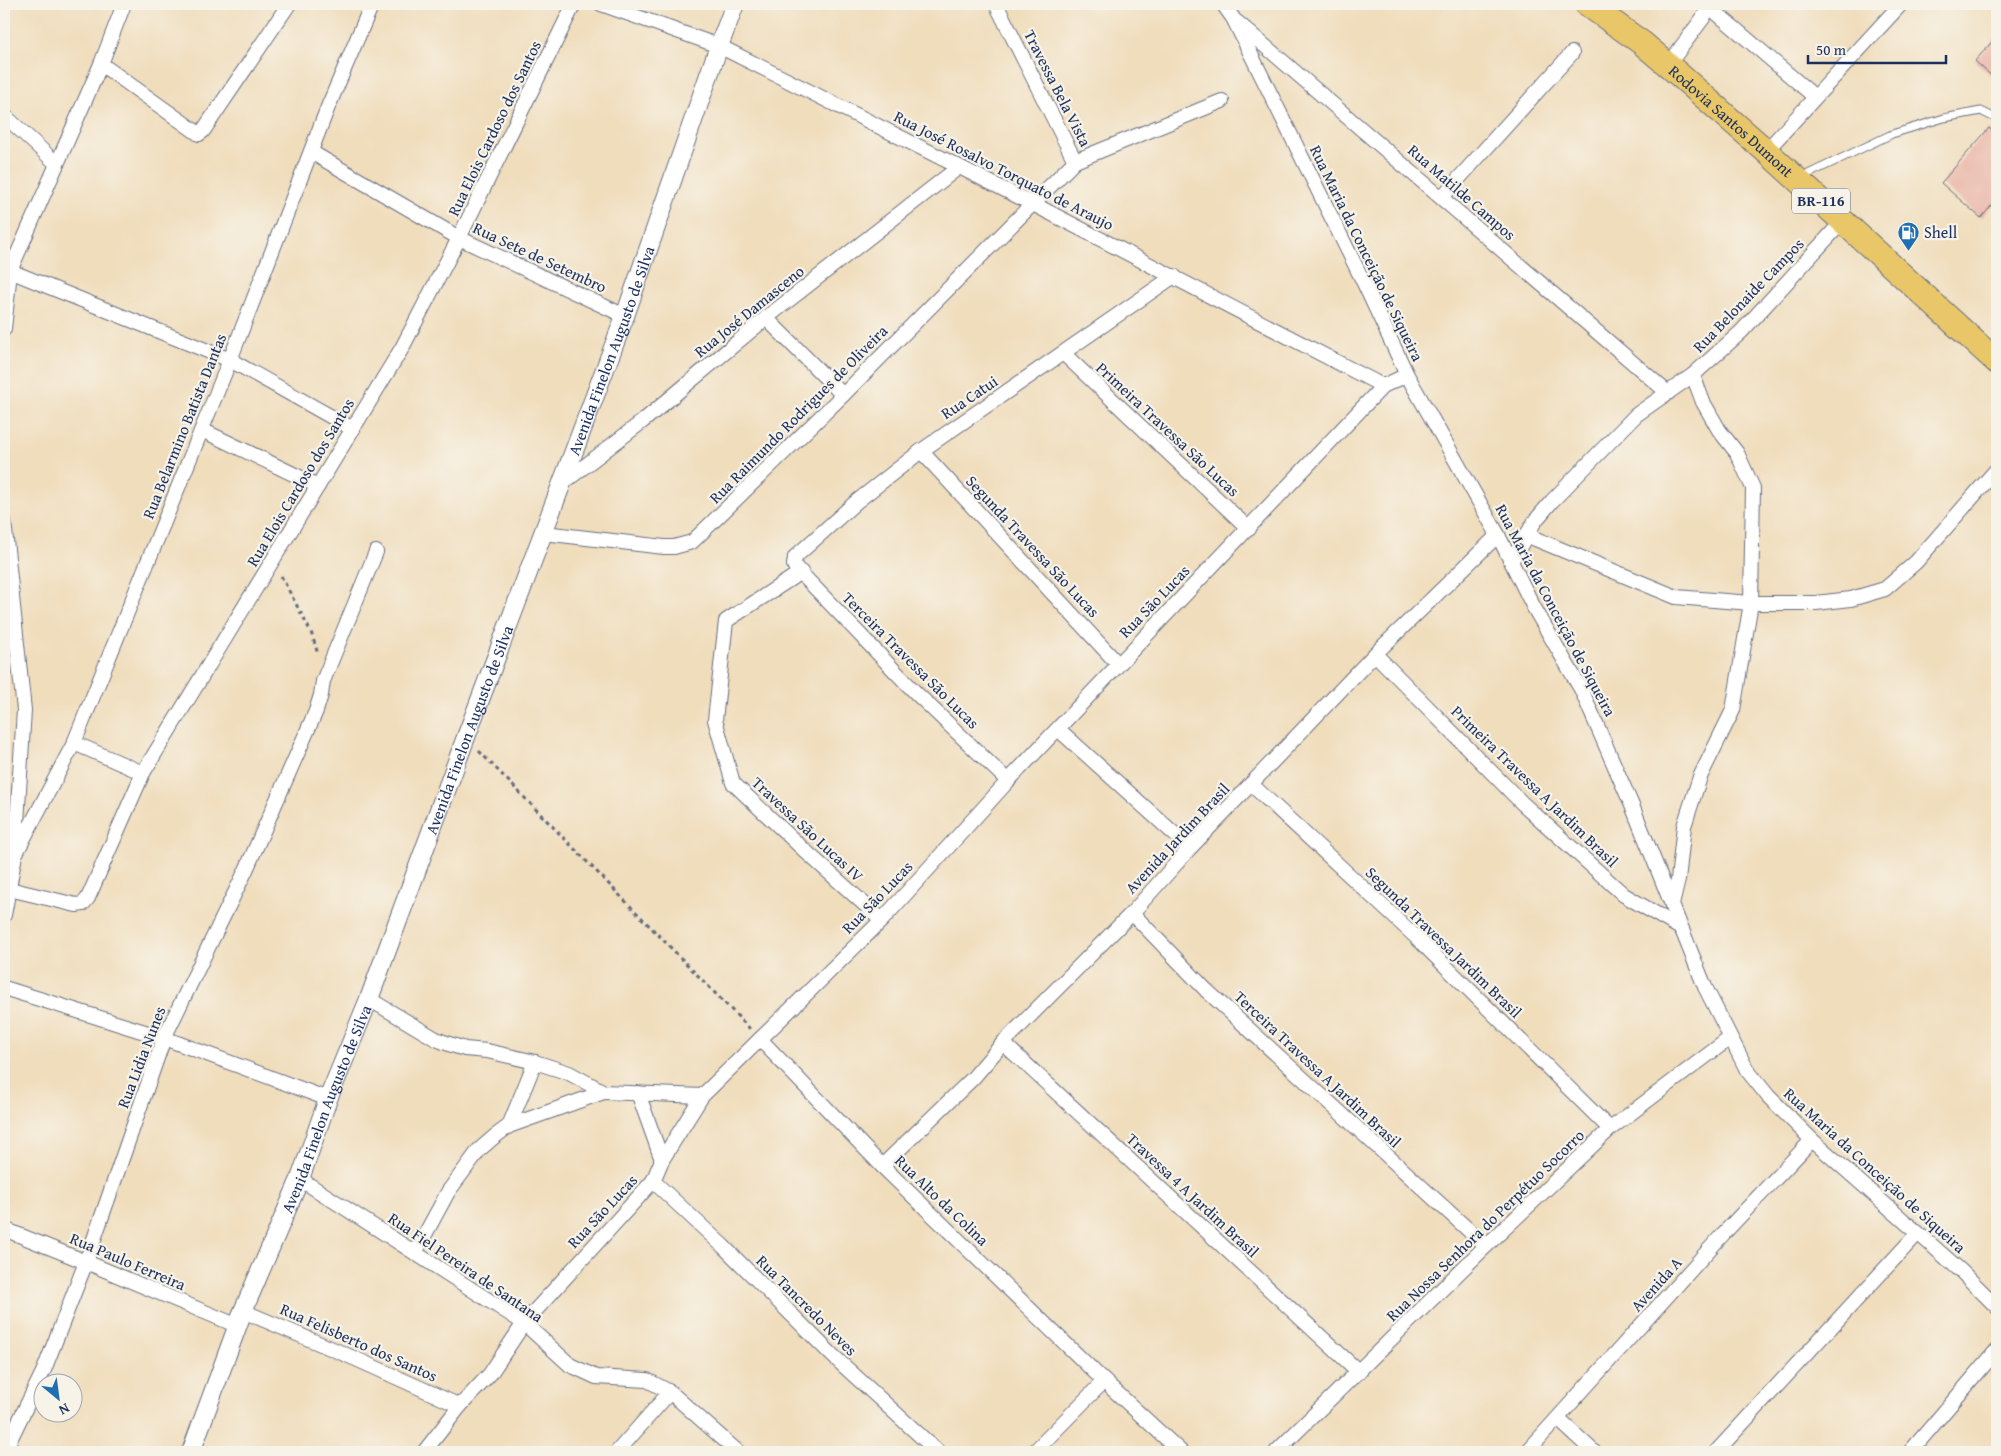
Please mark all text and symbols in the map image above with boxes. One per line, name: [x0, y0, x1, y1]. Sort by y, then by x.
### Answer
street label: Travessa Bela Vista: [1018, 25, 1098, 151]
scale bar: [1808, 32, 1946, 64]
street label: Rua Elois Cardoso dos Santos: [441, 36, 547, 220]
text: 50 m: [1816, 39, 1847, 60]
street label: Rodovia Santos Dumont: [1664, 59, 1799, 183]
street label: Rua José Rosalvo Torquato de Araujo: [890, 104, 1118, 236]
street label: Rua Matilde Campos: [1403, 138, 1521, 246]
street label: Rua Maria da Conceição de Siqueira: [1304, 141, 1430, 365]
road number: BR-116: [1792, 188, 1850, 214]
street label: Rua Sete de Setembro: [469, 216, 611, 298]
fuel station icon: Shell: [1896, 220, 1920, 251]
place label: Shell: [1924, 220, 1958, 244]
street label: Rua Belonaide Campos: [1687, 232, 1809, 358]
street label: Avenida Finelon Augusto de Silva: [561, 242, 661, 459]
street label: Rua José Damasceno: [689, 259, 809, 363]
street label: Rua Raimundo Rodrigues de Oliveira: [703, 319, 893, 509]
street label: Rua Belarmino Batista Dantas: [136, 330, 232, 522]
street label: Primeira Travessa São Lucas: [1091, 356, 1245, 502]
street label: Rua Catui: [936, 369, 1003, 425]
street label: Rua Elois Cardoso dos Santos: [240, 393, 360, 571]
street label: Segunda Travessa São Lucas: [961, 470, 1105, 622]
street label: Rua Maria da Conceição de Siqueira: [1490, 499, 1623, 721]
street label: Rua São Lucas: [1113, 559, 1195, 643]
street label: Terceira Travessa São Lucas: [837, 586, 985, 734]
street label: Avenida Finelon Augusto de Silva: [419, 622, 519, 838]
street label: Primeira Travessa A Jardim Brasil: [1446, 700, 1624, 873]
street label: Travessa São Lucas IV: [747, 771, 870, 888]
street label: Avenida Jardim Brasil: [1119, 777, 1235, 899]
street label: Rua São Lucas: [836, 855, 918, 939]
street label: Segunda Travessa Jardim Brasil: [1360, 861, 1528, 1024]
street label: Terceira Travessa A Jardim Brasil: [1229, 985, 1407, 1153]
street label: Avenida Finelon Augusto de Silva: [275, 1001, 378, 1217]
street label: Rua Lidia Nunes: [111, 1003, 171, 1111]
street label: Rua Maria da Conceição de Siqueira: [1779, 1082, 1972, 1259]
street label: Rua Nossa Senhora do Perpétuo Socorro: [1380, 1123, 1590, 1327]
street label: Travessa 4 A Jardim Brasil: [1122, 1127, 1265, 1263]
street label: Rua Alto da Colina: [890, 1149, 995, 1251]
street label: Rua São Lucas: [561, 1169, 643, 1253]
street label: Rua Fiel Pereira de Santana: [384, 1206, 549, 1328]
street label: Rua Paulo Ferreira: [66, 1226, 190, 1296]
street label: Rua Tancredo Neves: [751, 1249, 863, 1361]
street label: Avenida A: [1625, 1251, 1687, 1317]
street label: Rua Felisberto dos Santos: [277, 1297, 441, 1387]
north arrow: [32, 1374, 82, 1424]
text: N: [55, 1398, 73, 1421]

